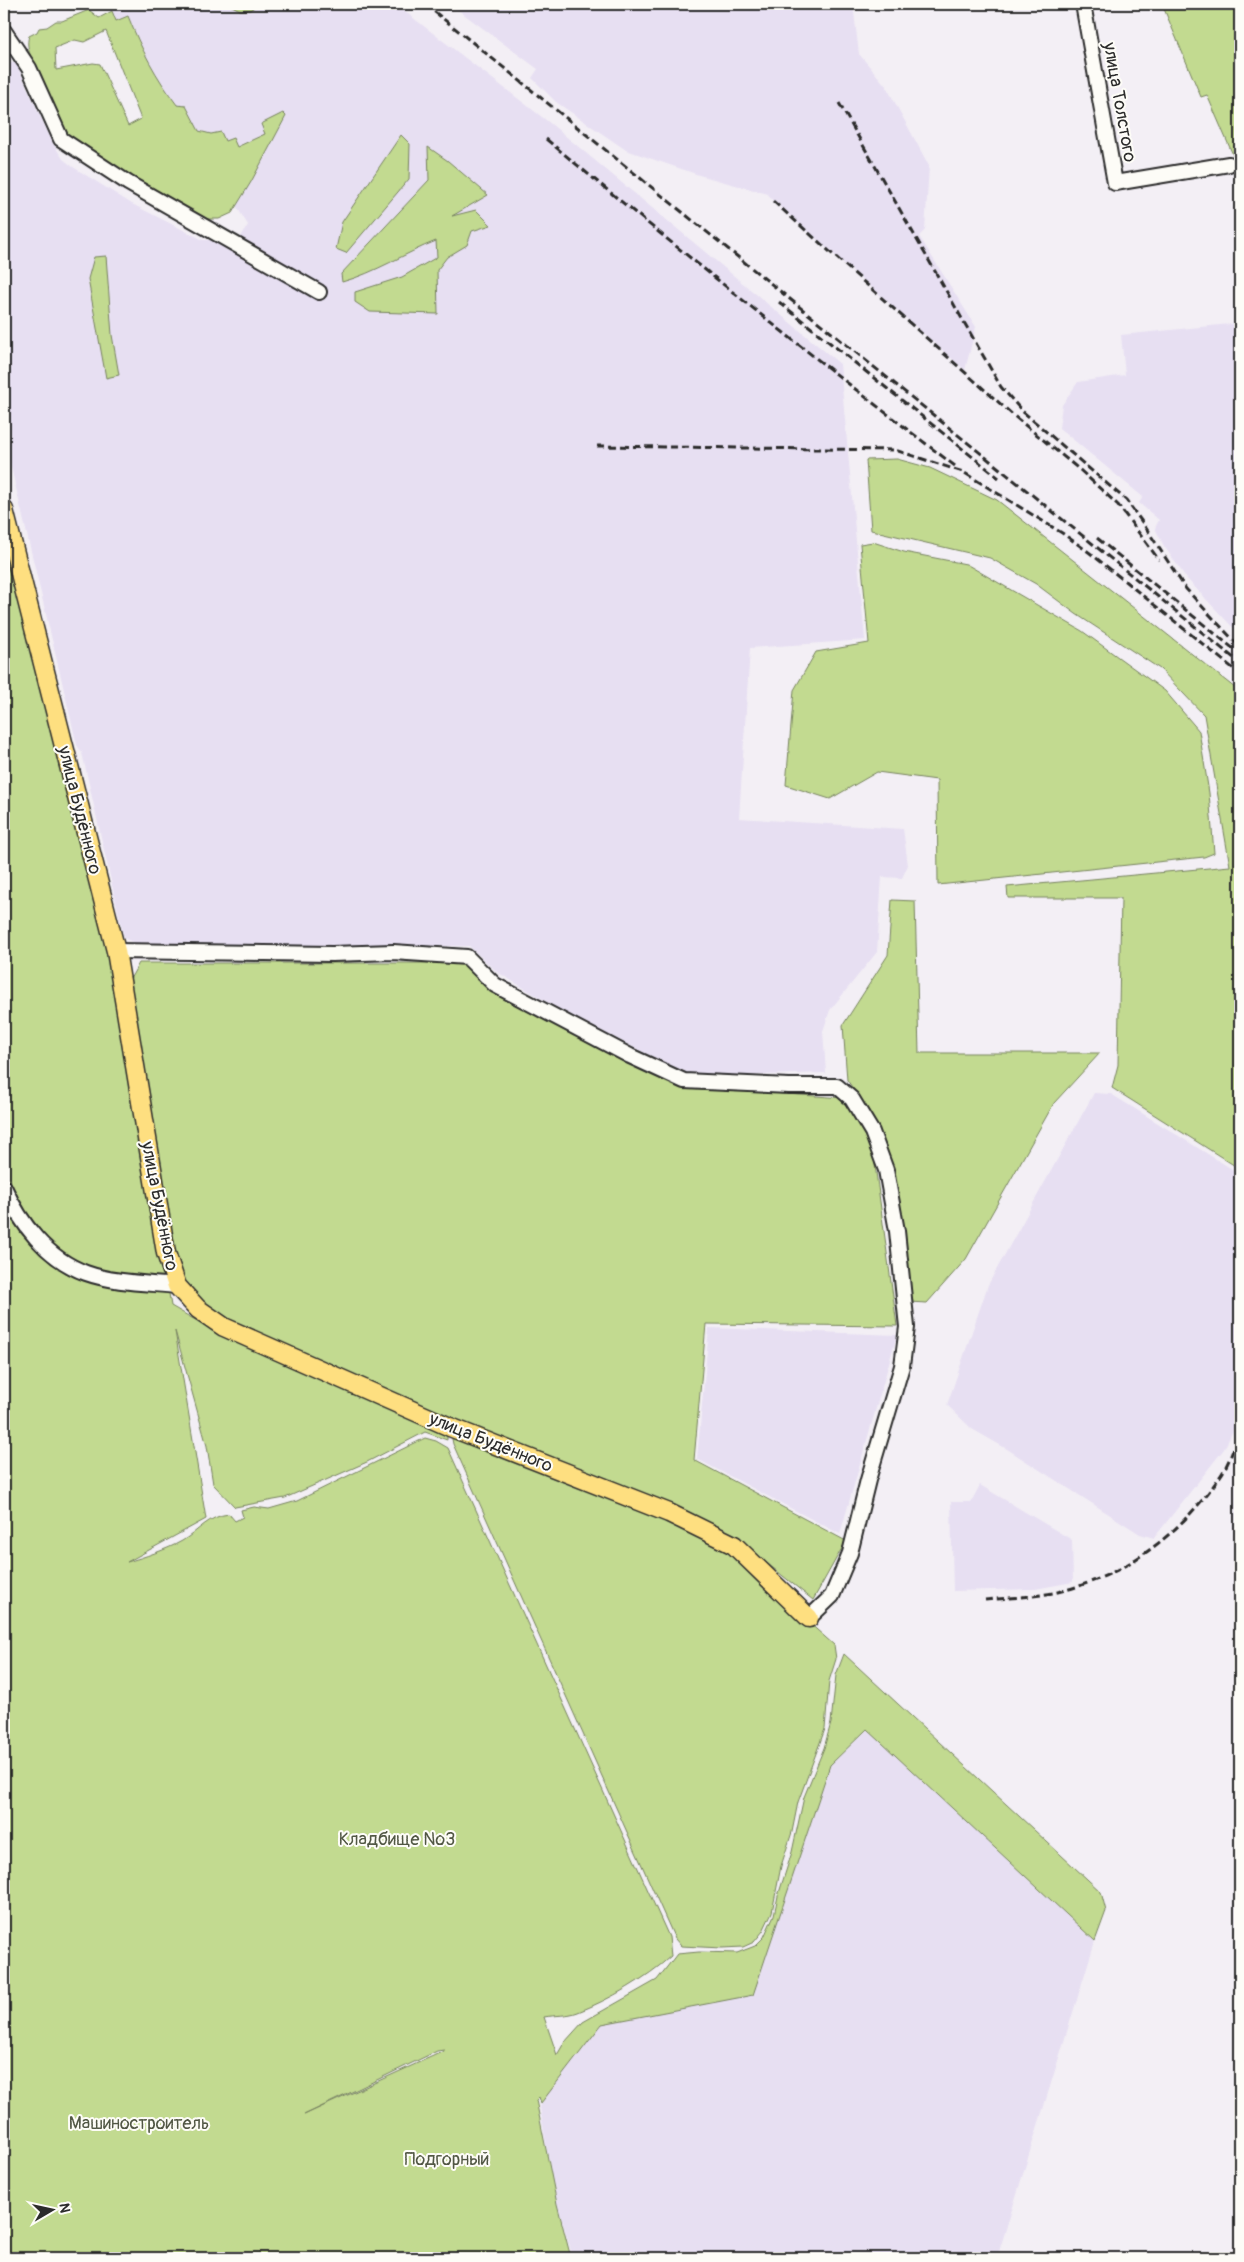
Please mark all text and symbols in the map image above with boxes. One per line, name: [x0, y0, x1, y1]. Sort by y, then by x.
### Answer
street label: улица Толстого: [1097, 39, 1141, 164]
street label: улица Будённого: [52, 743, 107, 877]
street label: улица Будённого: [136, 1139, 183, 1273]
street label: улица Будённого: [425, 1407, 556, 1478]
park label: Кладбище №3: [339, 1828, 455, 1851]
park label: Машиностроитель: [69, 2112, 209, 2135]
park label: Подгорный: [405, 2148, 489, 2171]
north arrow: [28, 2184, 78, 2234]
text: N: [55, 2202, 73, 2214]

